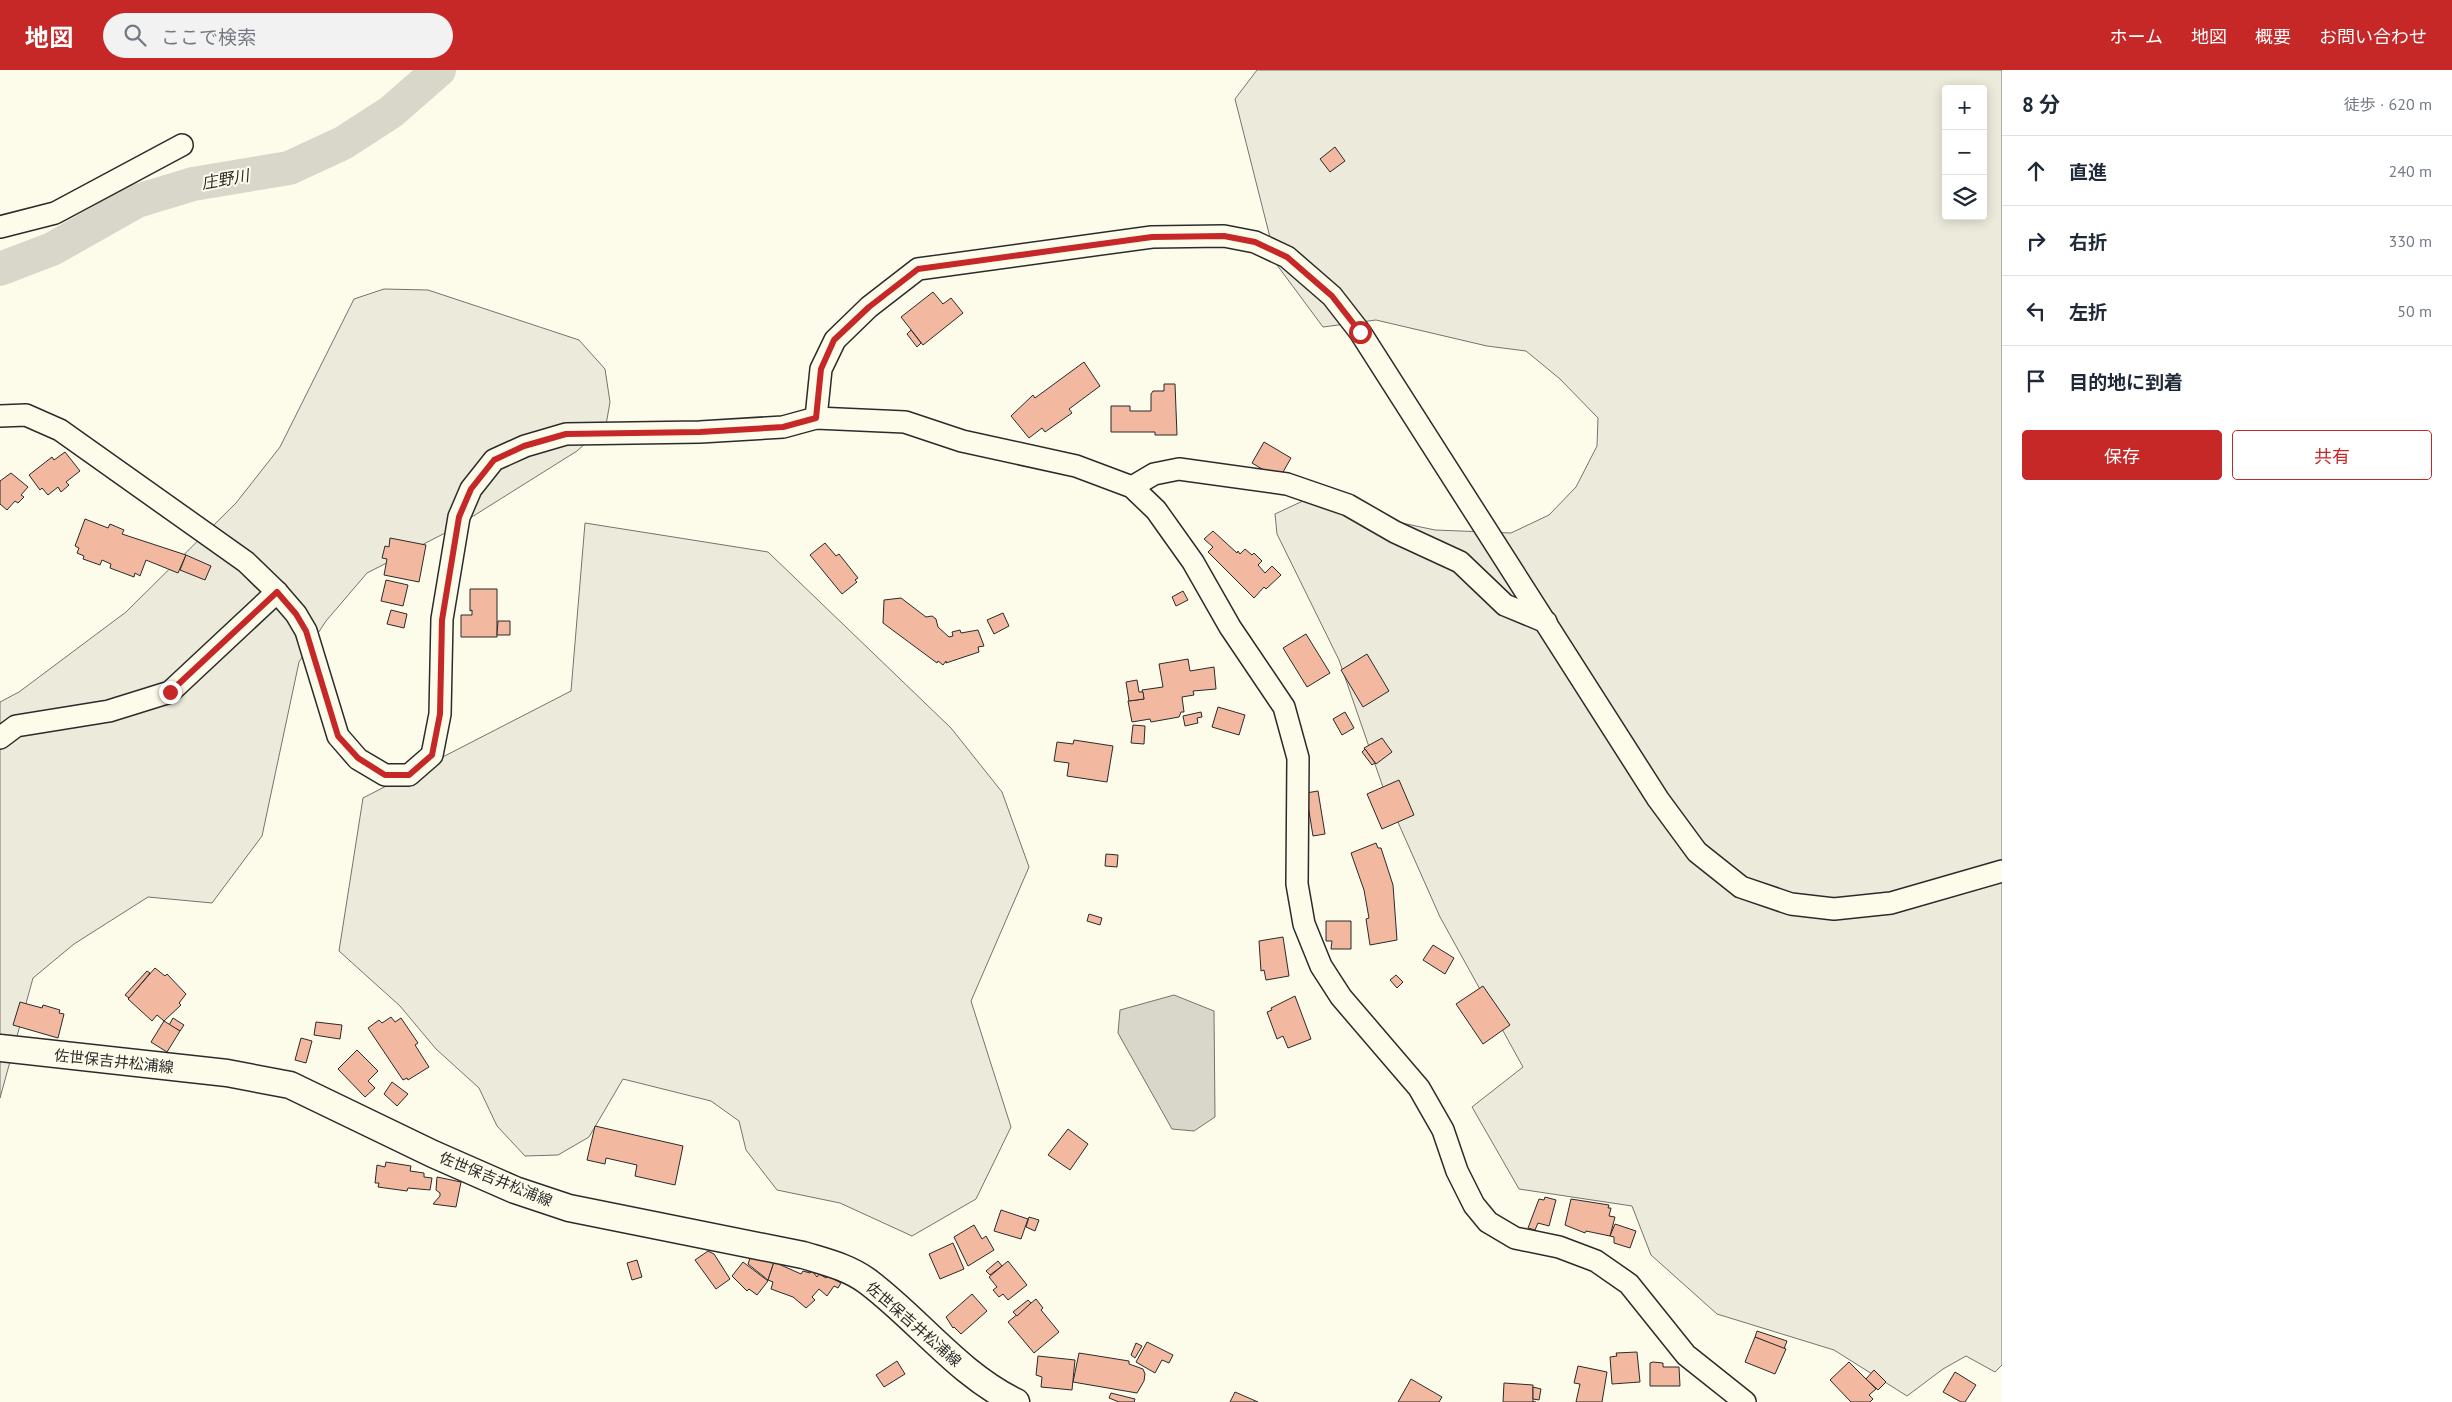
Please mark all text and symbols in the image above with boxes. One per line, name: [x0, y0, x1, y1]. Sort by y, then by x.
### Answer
search box: [103, 13, 453, 58]
icon: search: [121, 21, 149, 49]
text: 地図: [25, 22, 73, 53]
text: ここで検索: [161, 25, 256, 49]
text: ホーム: [2110, 25, 2163, 48]
text: 地図: [2191, 25, 2227, 48]
text: 概要: [2255, 25, 2291, 48]
text: お問い合わせ: [2319, 25, 2427, 48]
map controls: [1942, 85, 1987, 220]
button: +: [1942, 85, 1987, 130]
text: 8 分: [2022, 91, 2060, 118]
text: 徒歩 · 620 m: [2344, 94, 2432, 114]
button: −: [1942, 130, 1987, 175]
icon: ahead: [2022, 157, 2050, 185]
text: 直進: [2069, 160, 2107, 184]
text: 240 m: [2389, 161, 2432, 181]
water label: 庄野川: [200, 165, 252, 193]
button: layers: [1942, 175, 1987, 220]
icon: right: [2022, 227, 2050, 255]
text: 右折: [2069, 230, 2107, 254]
text: 330 m: [2389, 231, 2432, 251]
icon: left: [2022, 297, 2050, 325]
text: 左折: [2069, 300, 2107, 324]
text: 50 m: [2397, 301, 2432, 321]
route start: [1349, 321, 1372, 344]
icon: arrive: [2022, 367, 2050, 395]
text: 目的地に到着: [2069, 370, 2183, 394]
button: 保存: [2022, 430, 2222, 480]
button: 共有: [2232, 430, 2432, 480]
route end: [159, 681, 182, 704]
street label: 佐世保吉井松浦線: [53, 1045, 175, 1077]
street label: 佐世保吉井松浦線: [437, 1148, 555, 1210]
street label: 佐世保吉井松浦線: [862, 1277, 966, 1371]

